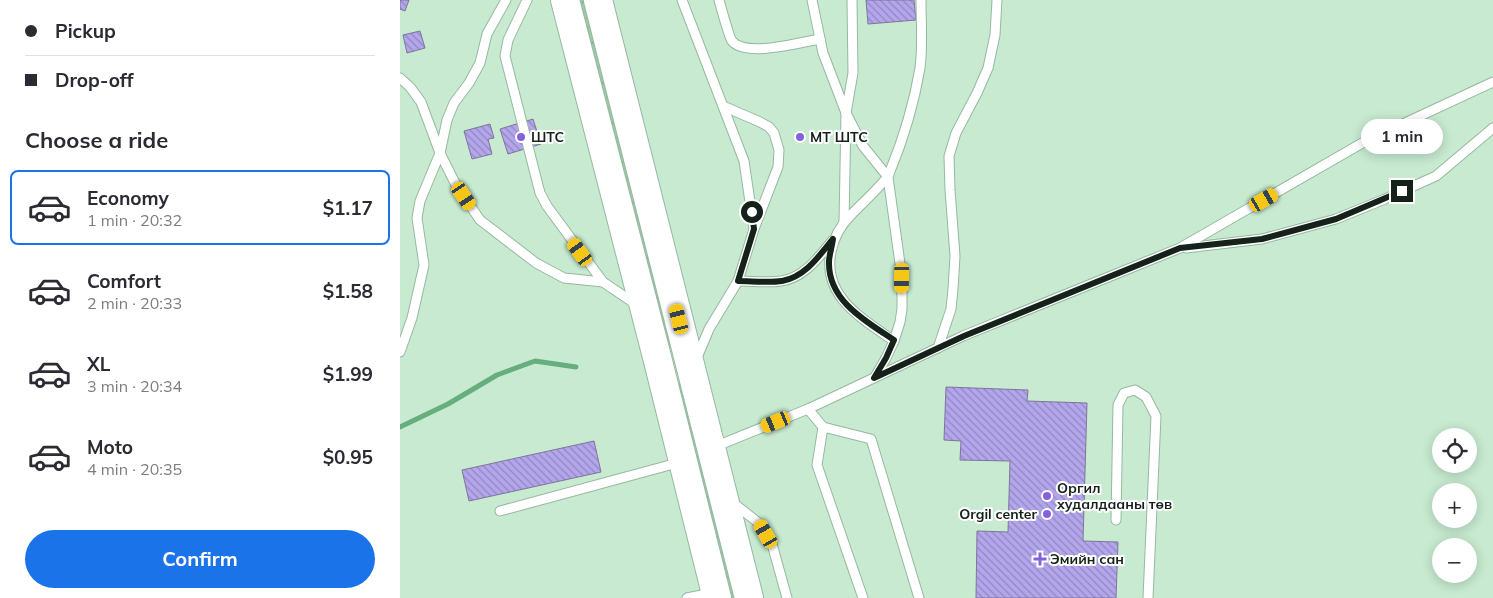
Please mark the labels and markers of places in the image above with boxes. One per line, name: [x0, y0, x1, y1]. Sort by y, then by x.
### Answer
place label: ШТС: [531, 128, 564, 146]
place label: МТ ШТС: [810, 128, 868, 146]
marker: ШТС: [515, 131, 527, 143]
marker: МТ ШТС: [794, 131, 806, 143]
place label: Оргил худалдааны төв: [1056, 479, 1172, 513]
marker: Оргил худалдааны төв: [1041, 490, 1053, 502]
place label: Orgil center: [959, 505, 1037, 523]
marker: Orgil center: [1041, 508, 1053, 520]
place label: Эмийн сан: [1050, 550, 1124, 568]
marker: Эмийн сан: [1034, 553, 1046, 565]

